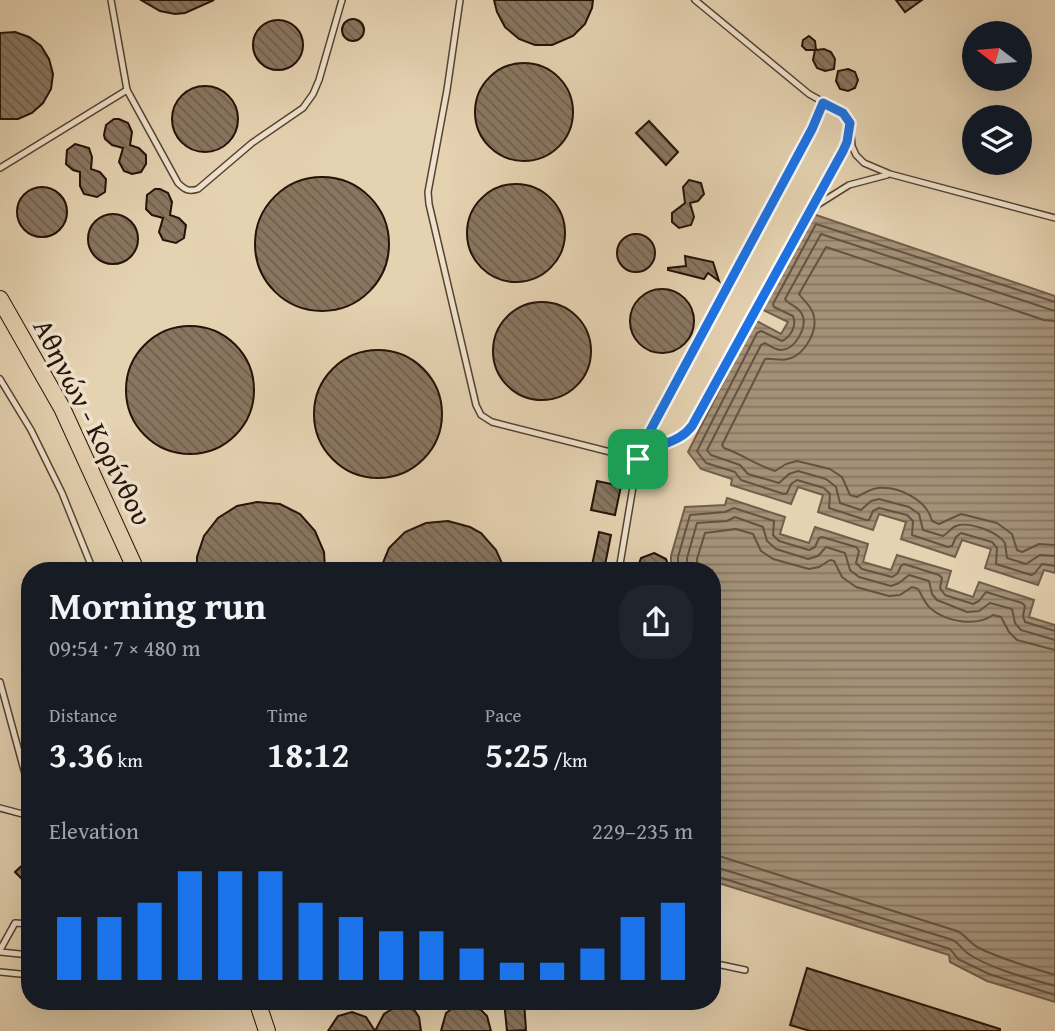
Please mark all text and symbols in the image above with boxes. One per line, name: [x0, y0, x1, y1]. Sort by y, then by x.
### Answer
north arrow: [962, 21, 1032, 91]
map controls: [962, 21, 1032, 175]
button: layers: [962, 105, 1032, 175]
street label: Αθηνών - Κορίνθου: [24, 311, 163, 532]
pin: [608, 429, 668, 489]
icon: arrive: [619, 440, 657, 478]
text: Morning run: [49, 577, 266, 633]
button: share: [619, 585, 693, 659]
text: 09:54 · 7 × 480 m: [49, 631, 201, 664]
text: Distance: [49, 701, 117, 729]
text: Time: [267, 701, 307, 729]
text: Pace: [485, 701, 522, 729]
text: 3.36: [49, 729, 113, 780]
text: 18:12: [267, 729, 349, 780]
text: 5:25: [485, 729, 549, 780]
text: km: [113, 746, 143, 774]
text: /km: [549, 746, 588, 774]
text: Elevation: [49, 814, 139, 847]
text: 229–235 m: [592, 814, 693, 847]

